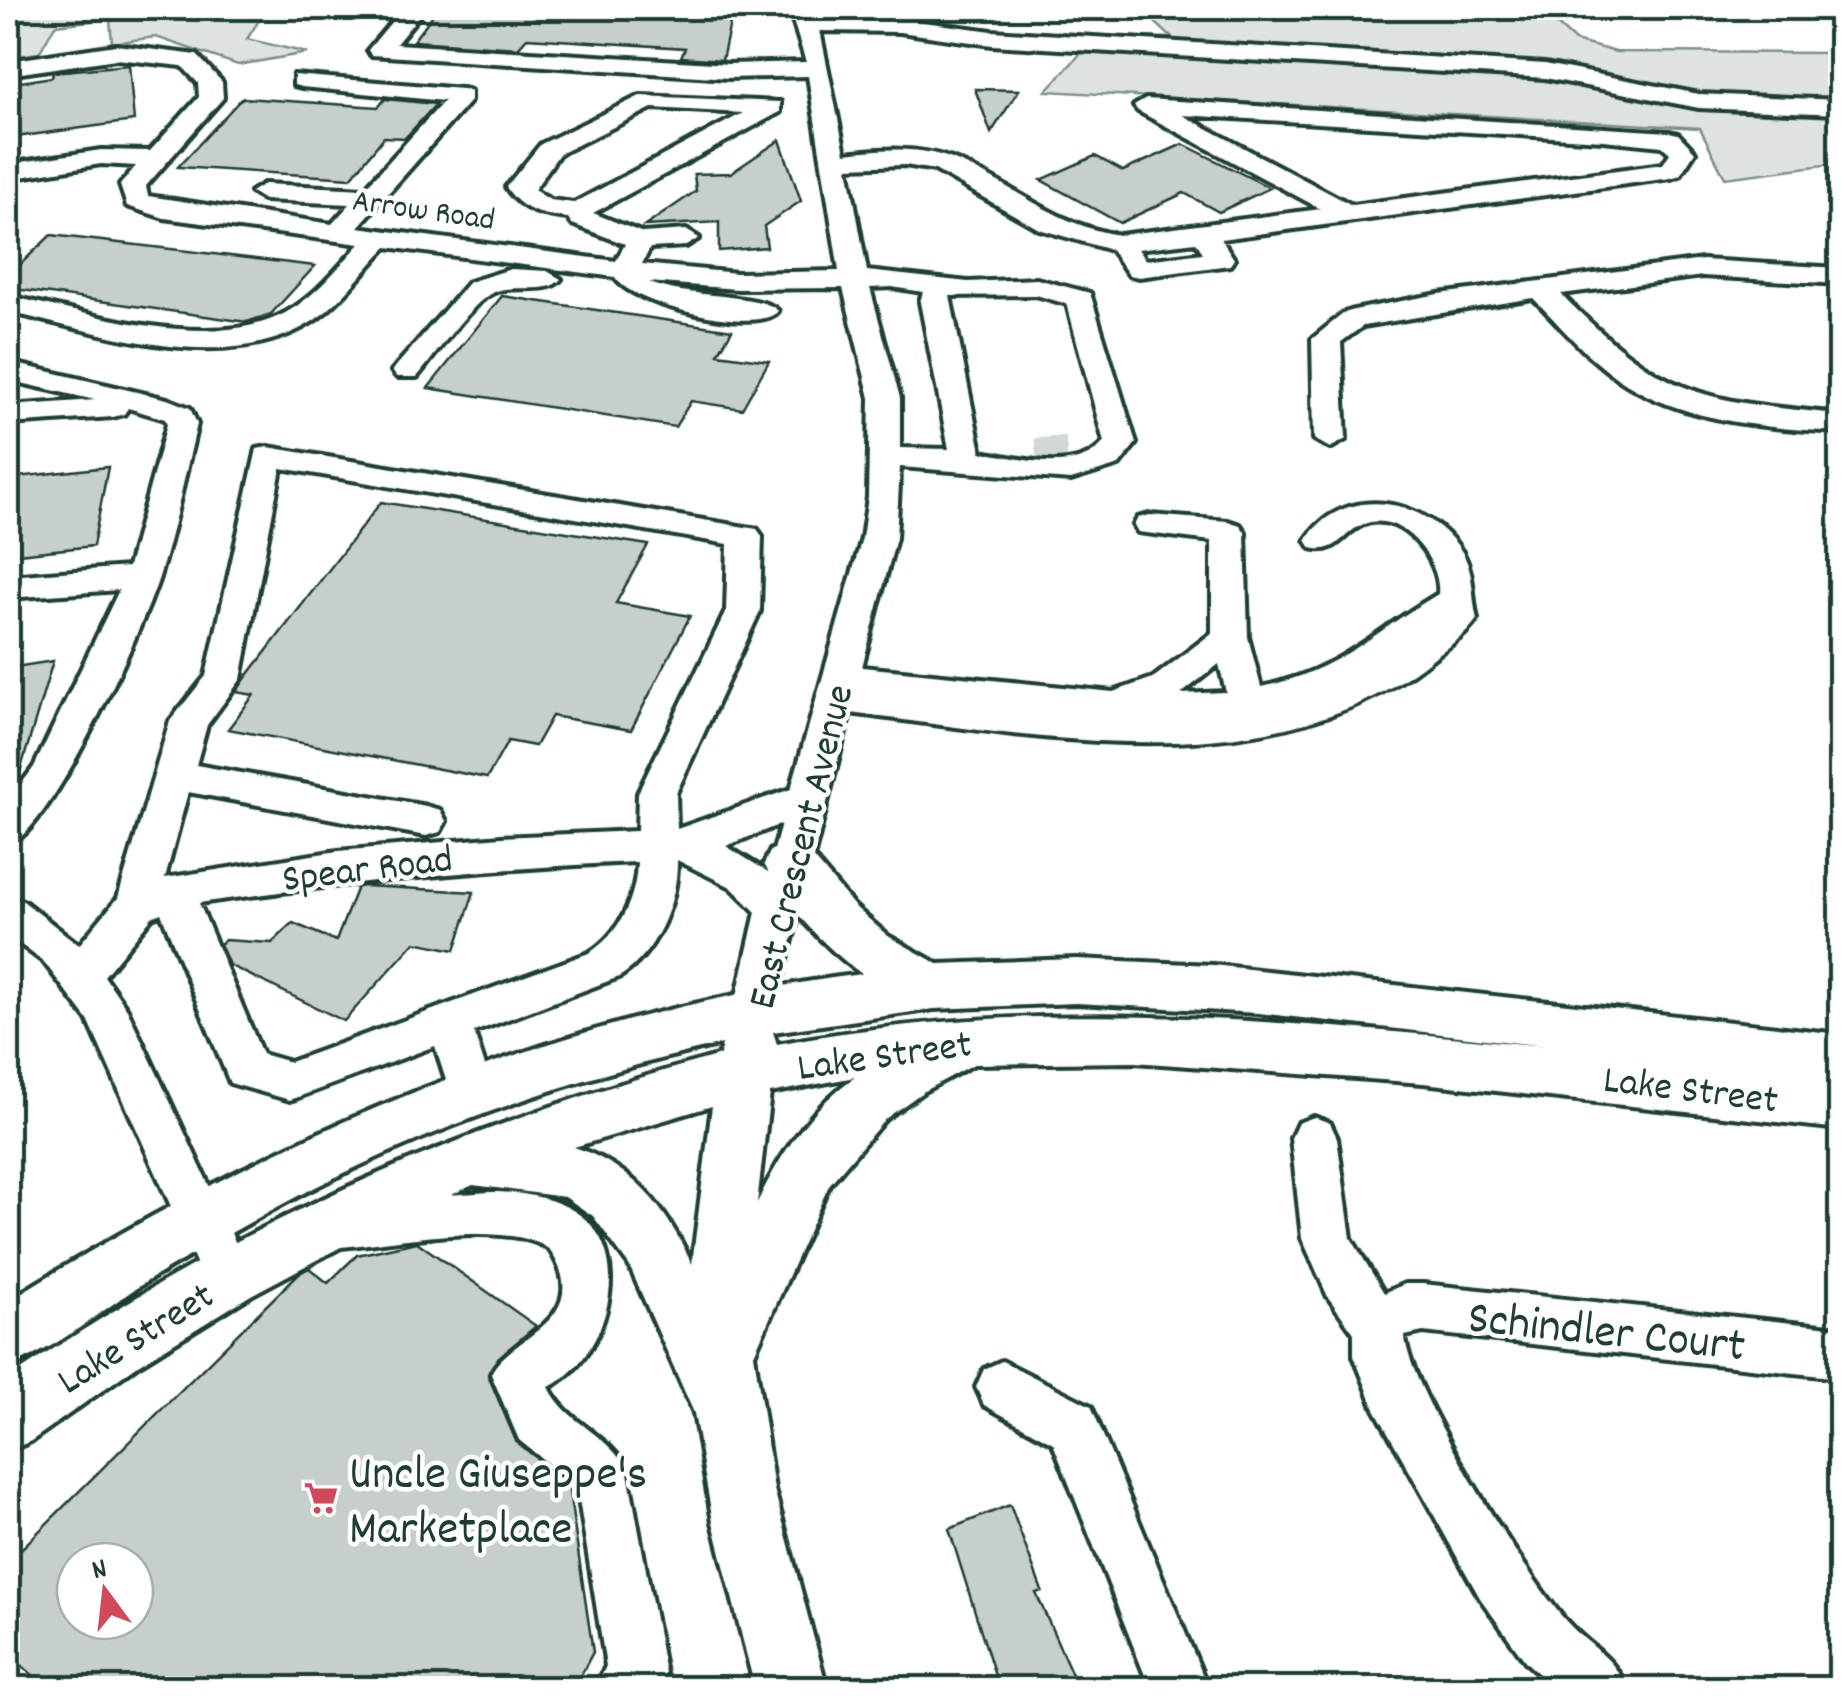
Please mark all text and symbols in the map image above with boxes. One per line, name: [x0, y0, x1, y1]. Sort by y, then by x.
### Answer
street label: Arrow Road: [349, 180, 497, 246]
street label: East Crescent Avenue: [736, 679, 872, 1016]
street label: Spear Road: [279, 834, 456, 911]
street label: Lake Street: [794, 1019, 976, 1100]
street label: Lake Street: [1600, 1054, 1781, 1132]
street label: Lake Street: [48, 1271, 227, 1412]
street label: Schindler Court: [1464, 1287, 1748, 1384]
place label: Uncle Giuseppe's Marketplace: [349, 1443, 647, 1567]
supermarket icon: Uncle Giuseppe's Marketplace: [302, 1479, 340, 1517]
north arrow: [55, 1541, 155, 1641]
text: N: [88, 1551, 112, 1593]

